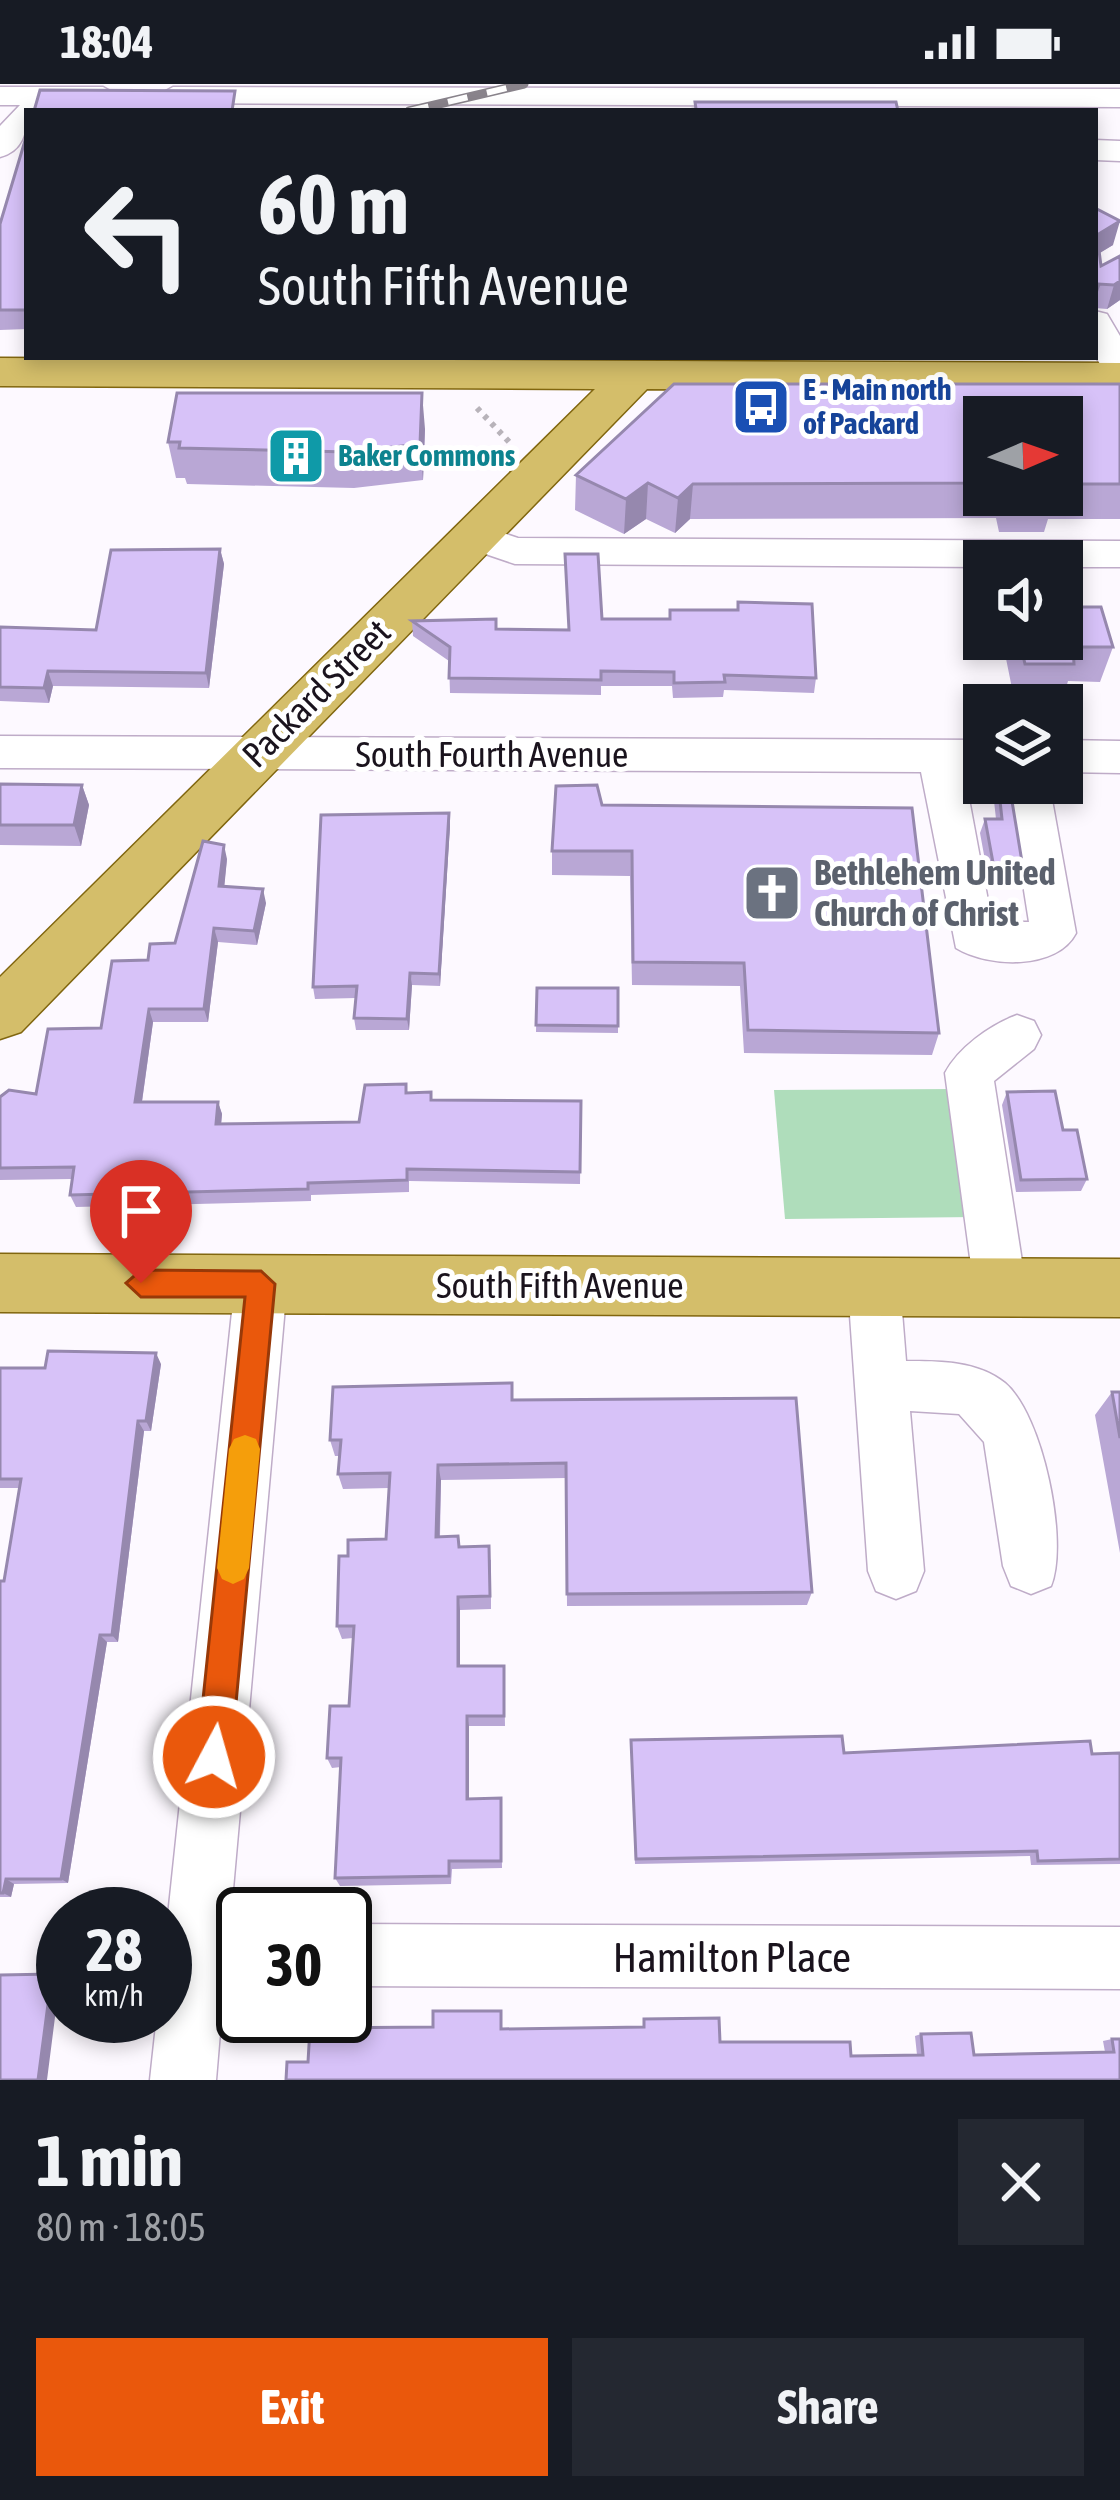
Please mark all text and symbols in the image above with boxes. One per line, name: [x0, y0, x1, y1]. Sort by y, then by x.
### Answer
text: 18:04: [60, 16, 154, 68]
icon: left: [60, 156, 216, 312]
text: 60 m: [258, 156, 409, 252]
text: South Fifth Avenue: [258, 255, 629, 316]
place label: E - Main north of Packard: [803, 372, 952, 440]
bus stop icon: E - Main north of Packard: [730, 376, 792, 438]
north arrow: [963, 396, 1083, 516]
map controls: [963, 396, 1083, 804]
building icon: Baker Commons: [265, 425, 327, 487]
place label: Baker Commons: [338, 438, 516, 472]
button: sound: [963, 540, 1083, 660]
street label: Packard Street: [234, 611, 398, 775]
button: layers: [963, 684, 1083, 804]
street label: South Fourth Avenue: [356, 733, 628, 775]
place label: Bethlehem United Church of Christ: [814, 851, 1056, 934]
church icon: Bethlehem United Church of Christ: [741, 862, 803, 924]
pin: [90, 1160, 192, 1283]
icon: arrive: [108, 1178, 174, 1244]
street label: South Fifth Avenue: [436, 1264, 684, 1306]
position arrow: [151, 1694, 277, 1820]
speed limit sign: 30: [216, 1887, 372, 2043]
text: 28: [86, 1915, 142, 1984]
street label: Hamilton Place: [613, 1933, 851, 1981]
text: km/h: [84, 1978, 144, 2012]
text: 1 min: [36, 2119, 183, 2201]
button: close: [958, 2119, 1084, 2245]
text: 80 m · 18:05: [36, 2205, 206, 2249]
button: Exit: [36, 2338, 548, 2476]
button: Share: [572, 2338, 1084, 2476]

